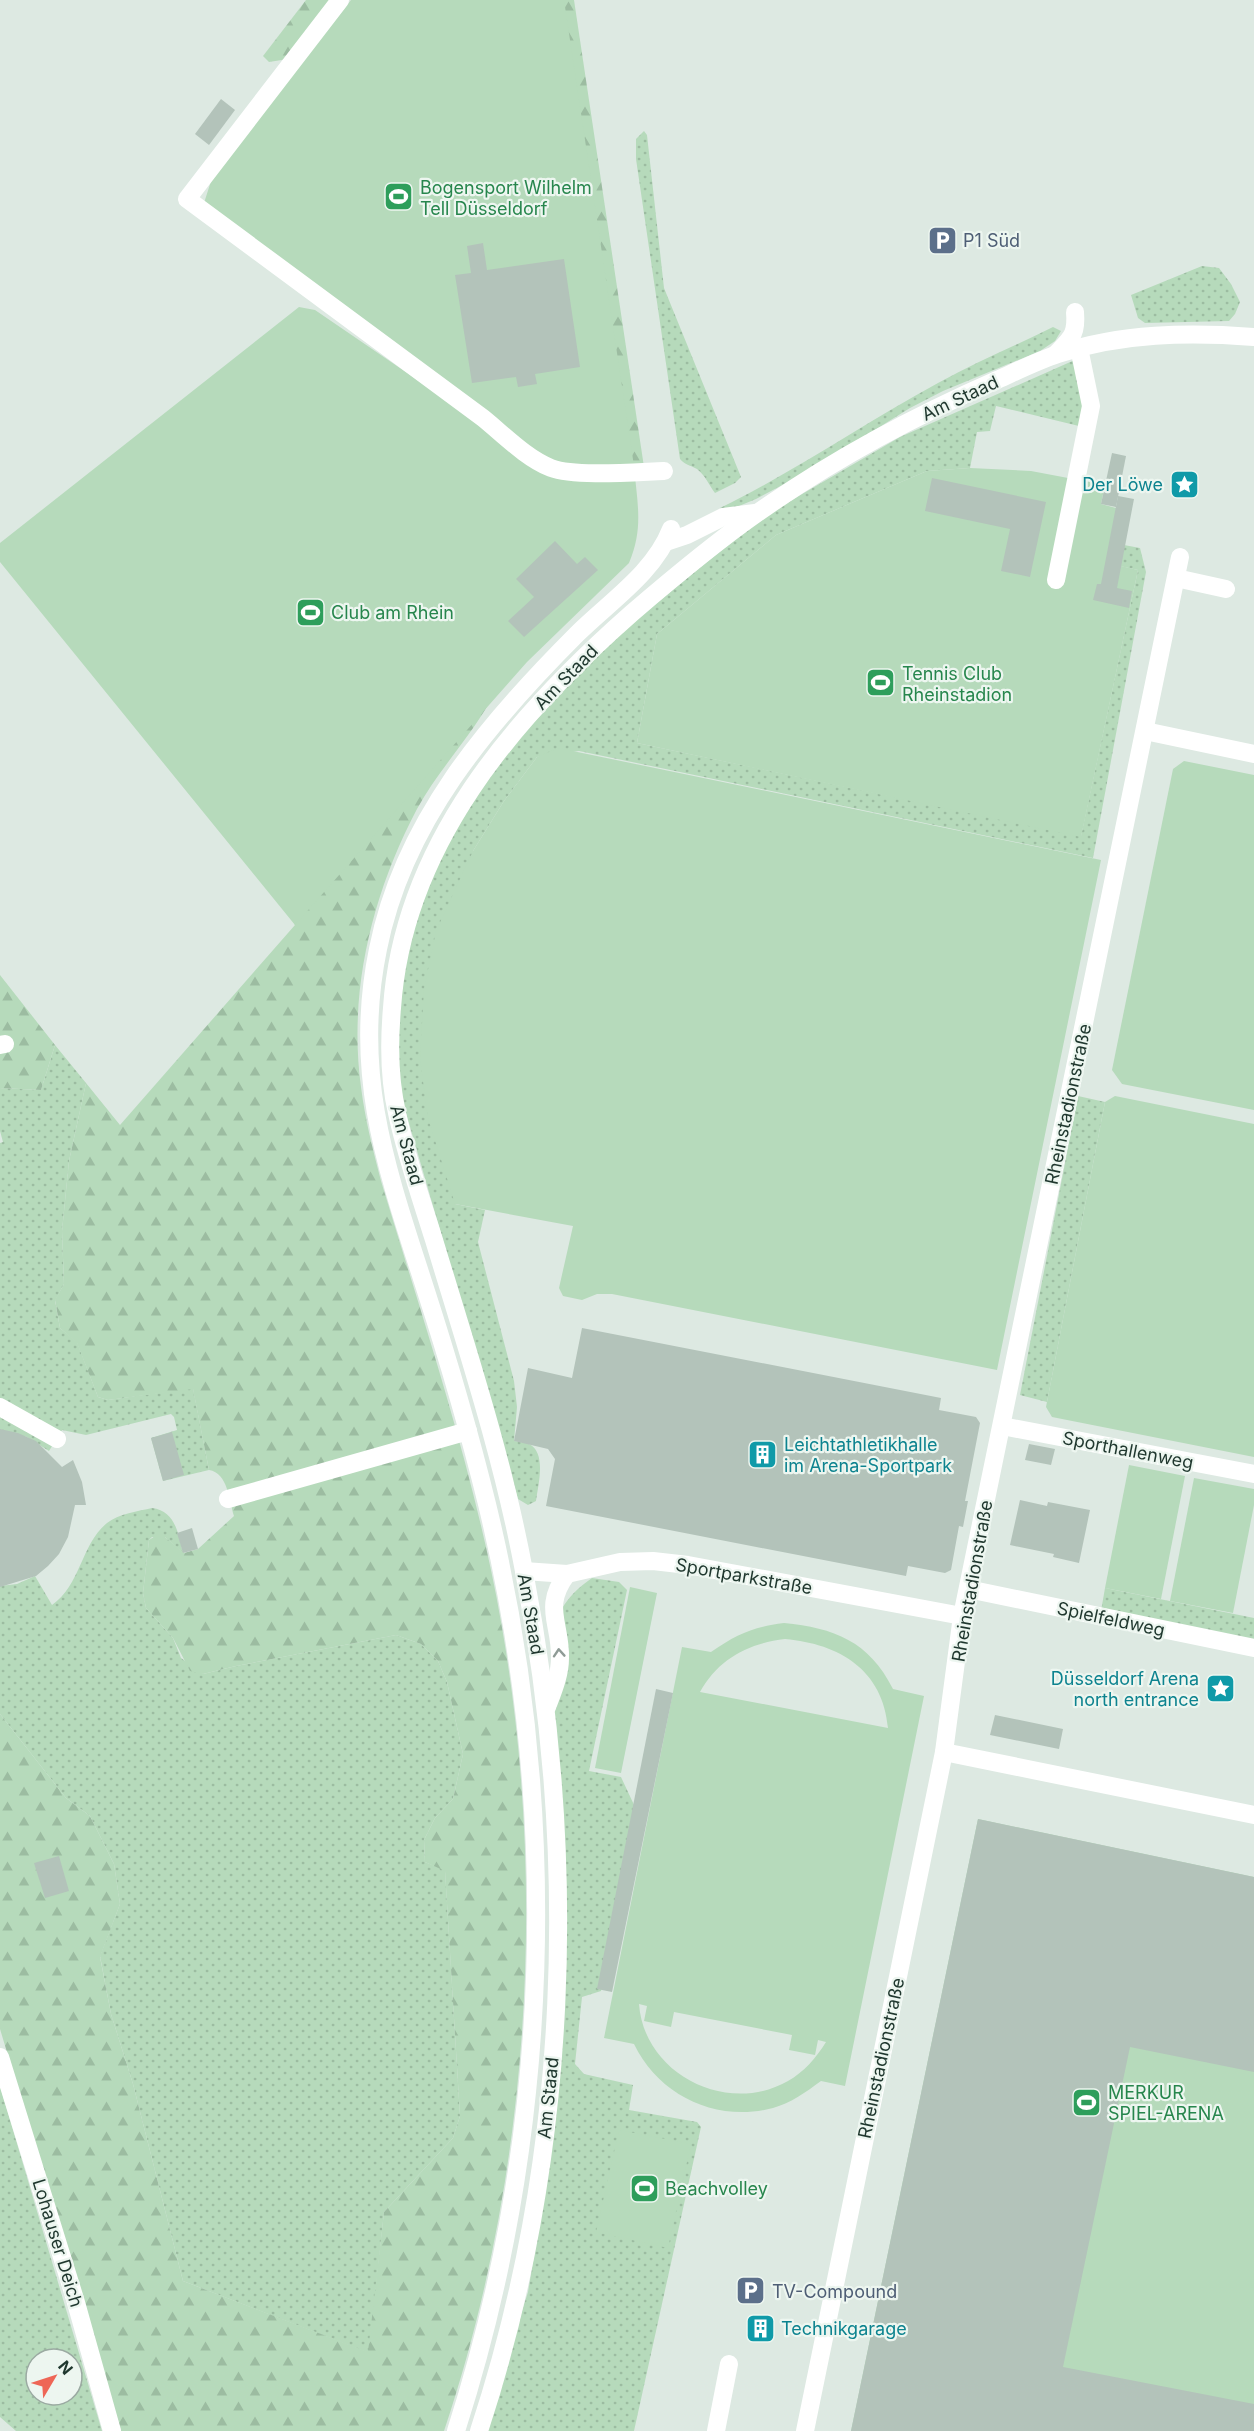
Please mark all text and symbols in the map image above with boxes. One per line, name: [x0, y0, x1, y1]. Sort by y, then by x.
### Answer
place label: Bogensport Wilhelm Tell Düsseldorf: [420, 177, 592, 219]
sports icon: Bogensport Wilhelm Tell Düsseldorf: [383, 181, 415, 213]
parking icon: P1 Süd: [926, 224, 958, 256]
place label: P1 Süd: [963, 230, 1020, 251]
street label: Am Staad: [918, 371, 1002, 425]
place icon: Der Löwe: [1168, 468, 1200, 500]
place label: Der Löwe: [1082, 474, 1163, 495]
sports icon: Club am Rhein: [294, 596, 326, 628]
place label: Club am Rhein: [331, 602, 454, 623]
street label: Am Staad: [530, 640, 602, 714]
place label: Tennis Club Rheinstadion: [902, 663, 1012, 705]
sports icon: Tennis Club Rheinstadion: [865, 667, 897, 699]
street label: Rheinstadionstraße: [1041, 1022, 1095, 1186]
street label: Am Staad: [386, 1103, 428, 1187]
street label: Sporthallenweg: [1061, 1427, 1195, 1473]
place label: Leichtathletikhalle im Arena-Sportpark: [784, 1434, 952, 1476]
building icon: Leichtathletikhalle im Arena-Sportpark: [747, 1438, 779, 1470]
street label: Rheinstadionstraße: [947, 1498, 997, 1664]
street label: Sportparkstraße: [674, 1554, 814, 1598]
street label: Am Staad: [514, 1572, 548, 1656]
street label: Spielfeldweg: [1055, 1597, 1167, 1641]
one-way arrow: [553, 1648, 566, 1657]
place label: Düsseldorf Arena north entrance: [1051, 1668, 1199, 1710]
place icon: Düsseldorf Arena north entrance: [1204, 1672, 1236, 1704]
street label: Rheinstadionstraße: [854, 1976, 908, 2140]
street label: Am Staad: [533, 2056, 563, 2140]
place label: MERKUR SPIEL-ARENA: [1108, 2082, 1224, 2124]
sports icon: MERKUR SPIEL-ARENA: [1071, 2086, 1103, 2118]
sports icon: Beachvolley: [628, 2172, 660, 2204]
street label: Lohauser Deich: [29, 2176, 87, 2310]
place label: Beachvolley: [665, 2178, 768, 2199]
parking icon: TV-Compound: [735, 2275, 767, 2307]
place label: TV-Compound: [772, 2281, 897, 2302]
building icon: Technikgarage: [744, 2312, 776, 2344]
place label: Technikgarage: [781, 2318, 907, 2339]
north arrow: [24, 2347, 84, 2407]
text: N: [54, 2357, 77, 2379]

